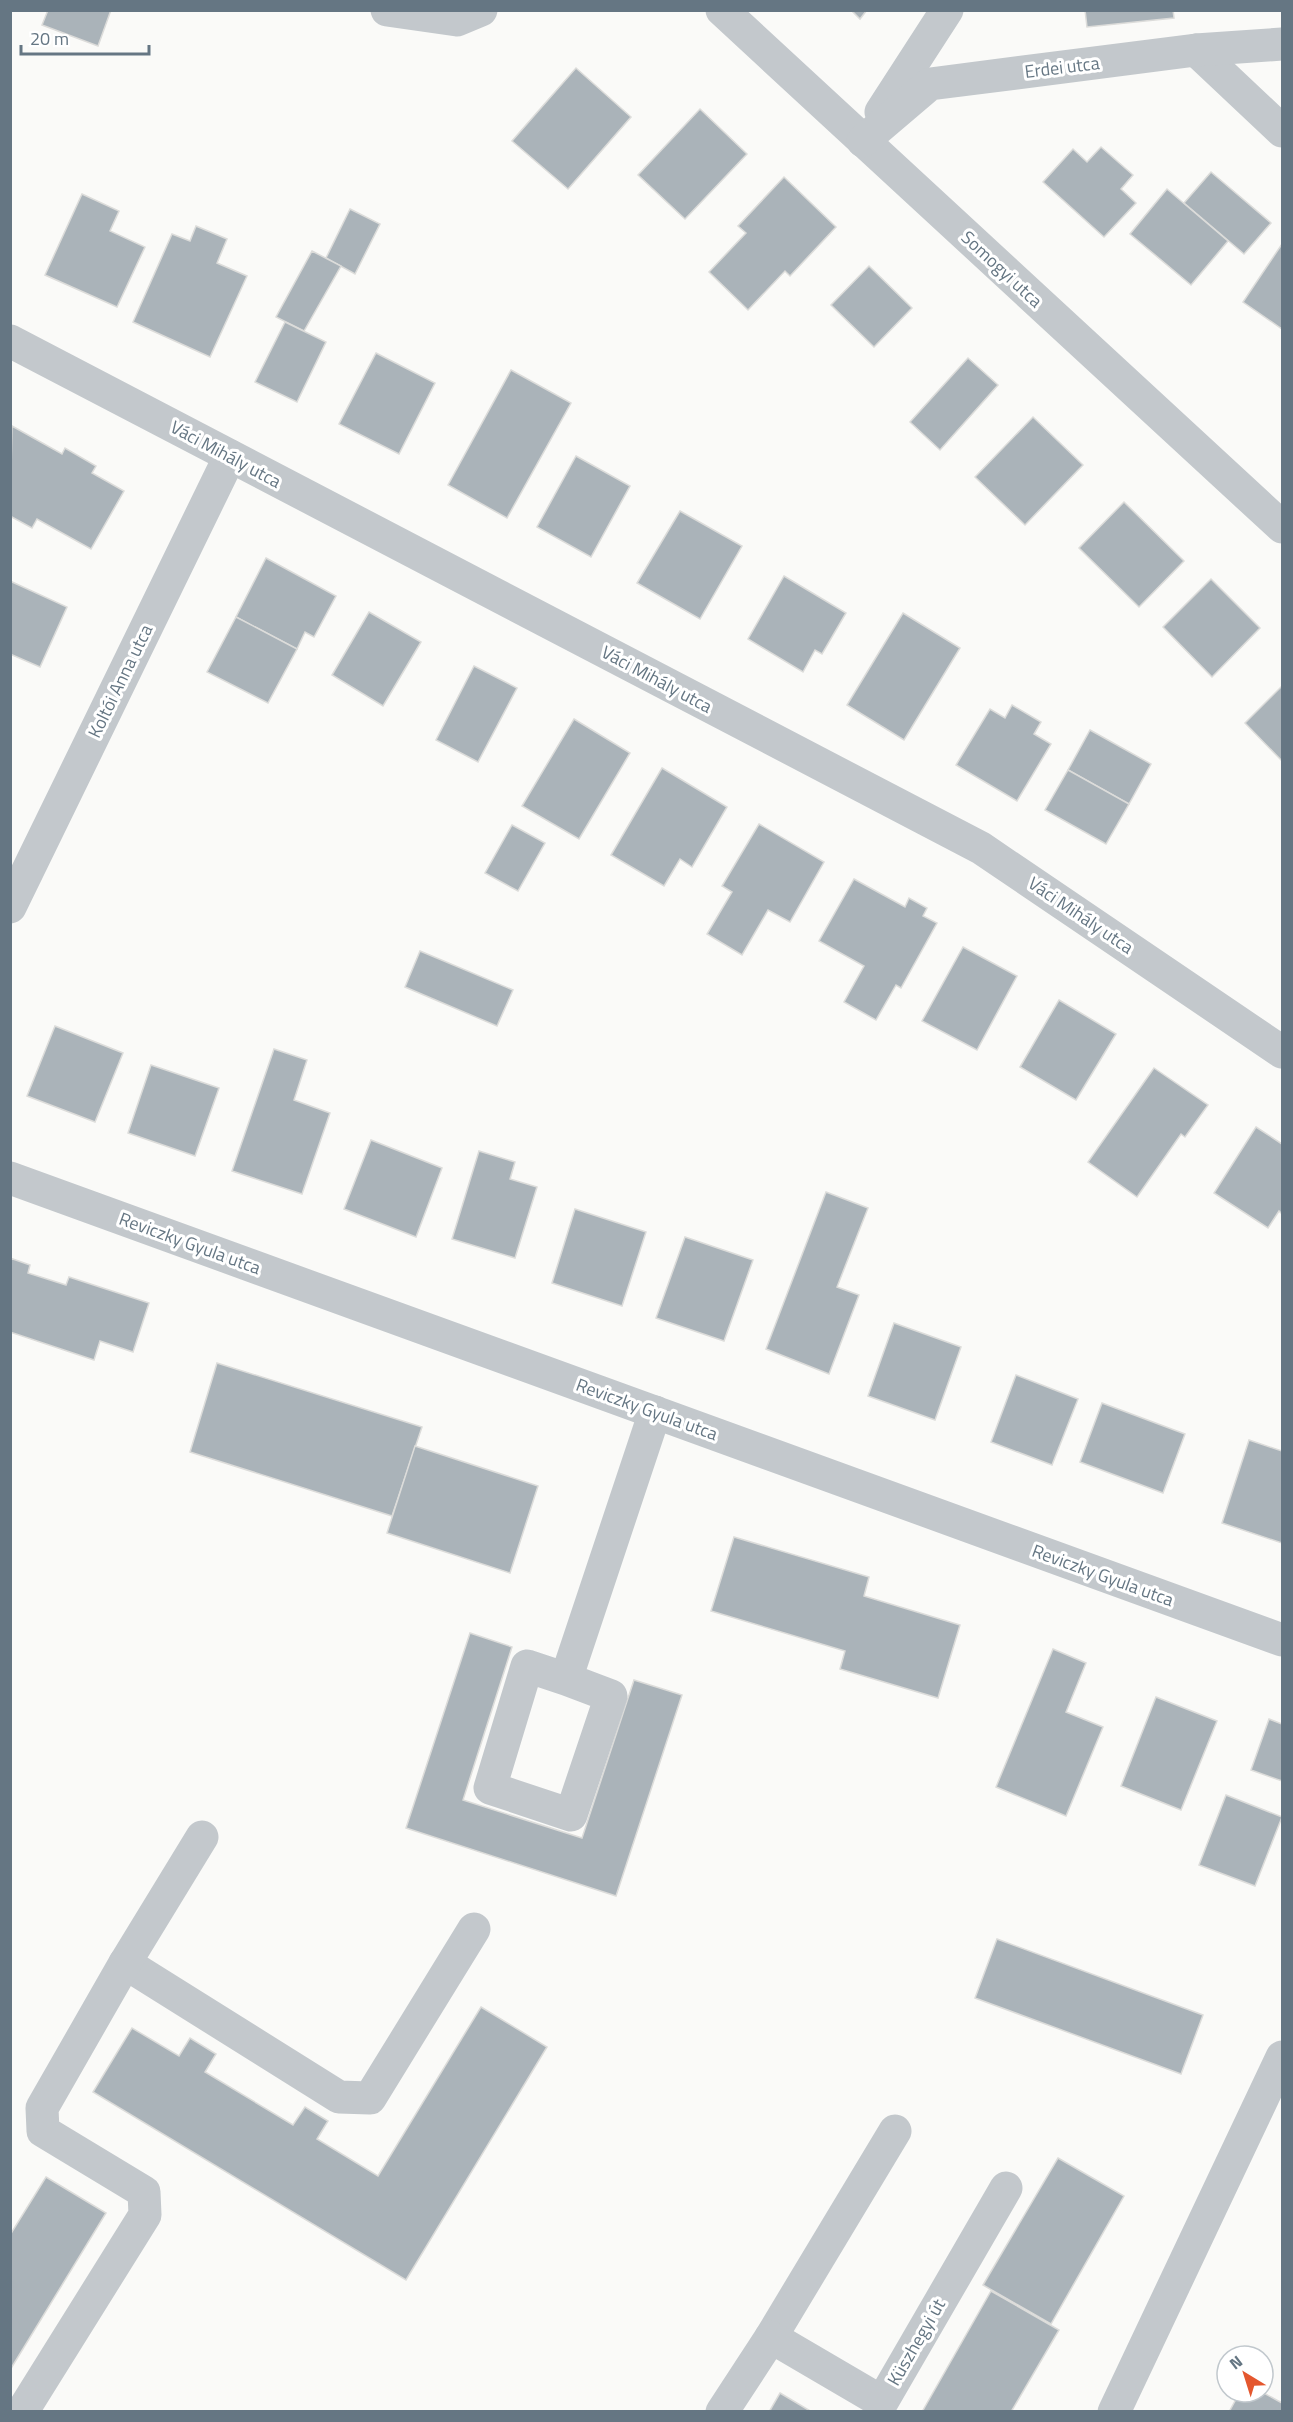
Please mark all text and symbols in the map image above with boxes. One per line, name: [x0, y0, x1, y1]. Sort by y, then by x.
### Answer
scale bar: [21, 18, 148, 56]
text: 20 m: [30, 25, 69, 52]
street label: Erdei utca: [1023, 49, 1101, 85]
street label: Somogyi utca: [955, 224, 1049, 314]
street label: Váci Mihály utca: [166, 413, 286, 495]
street label: Koltói Anna utca: [81, 620, 159, 742]
street label: Váci Mihály utca: [597, 638, 717, 720]
street label: Váci Mihály utca: [1023, 870, 1139, 960]
street label: Reviczky Gyula utca: [115, 1205, 265, 1281]
street label: Reviczky Gyula utca: [572, 1371, 722, 1447]
street label: Reviczky Gyula utca: [1028, 1537, 1178, 1613]
street label: Küszhegyi út: [880, 2293, 952, 2391]
north arrow: [1215, 2344, 1275, 2404]
text: N: [1224, 2349, 1248, 2375]

